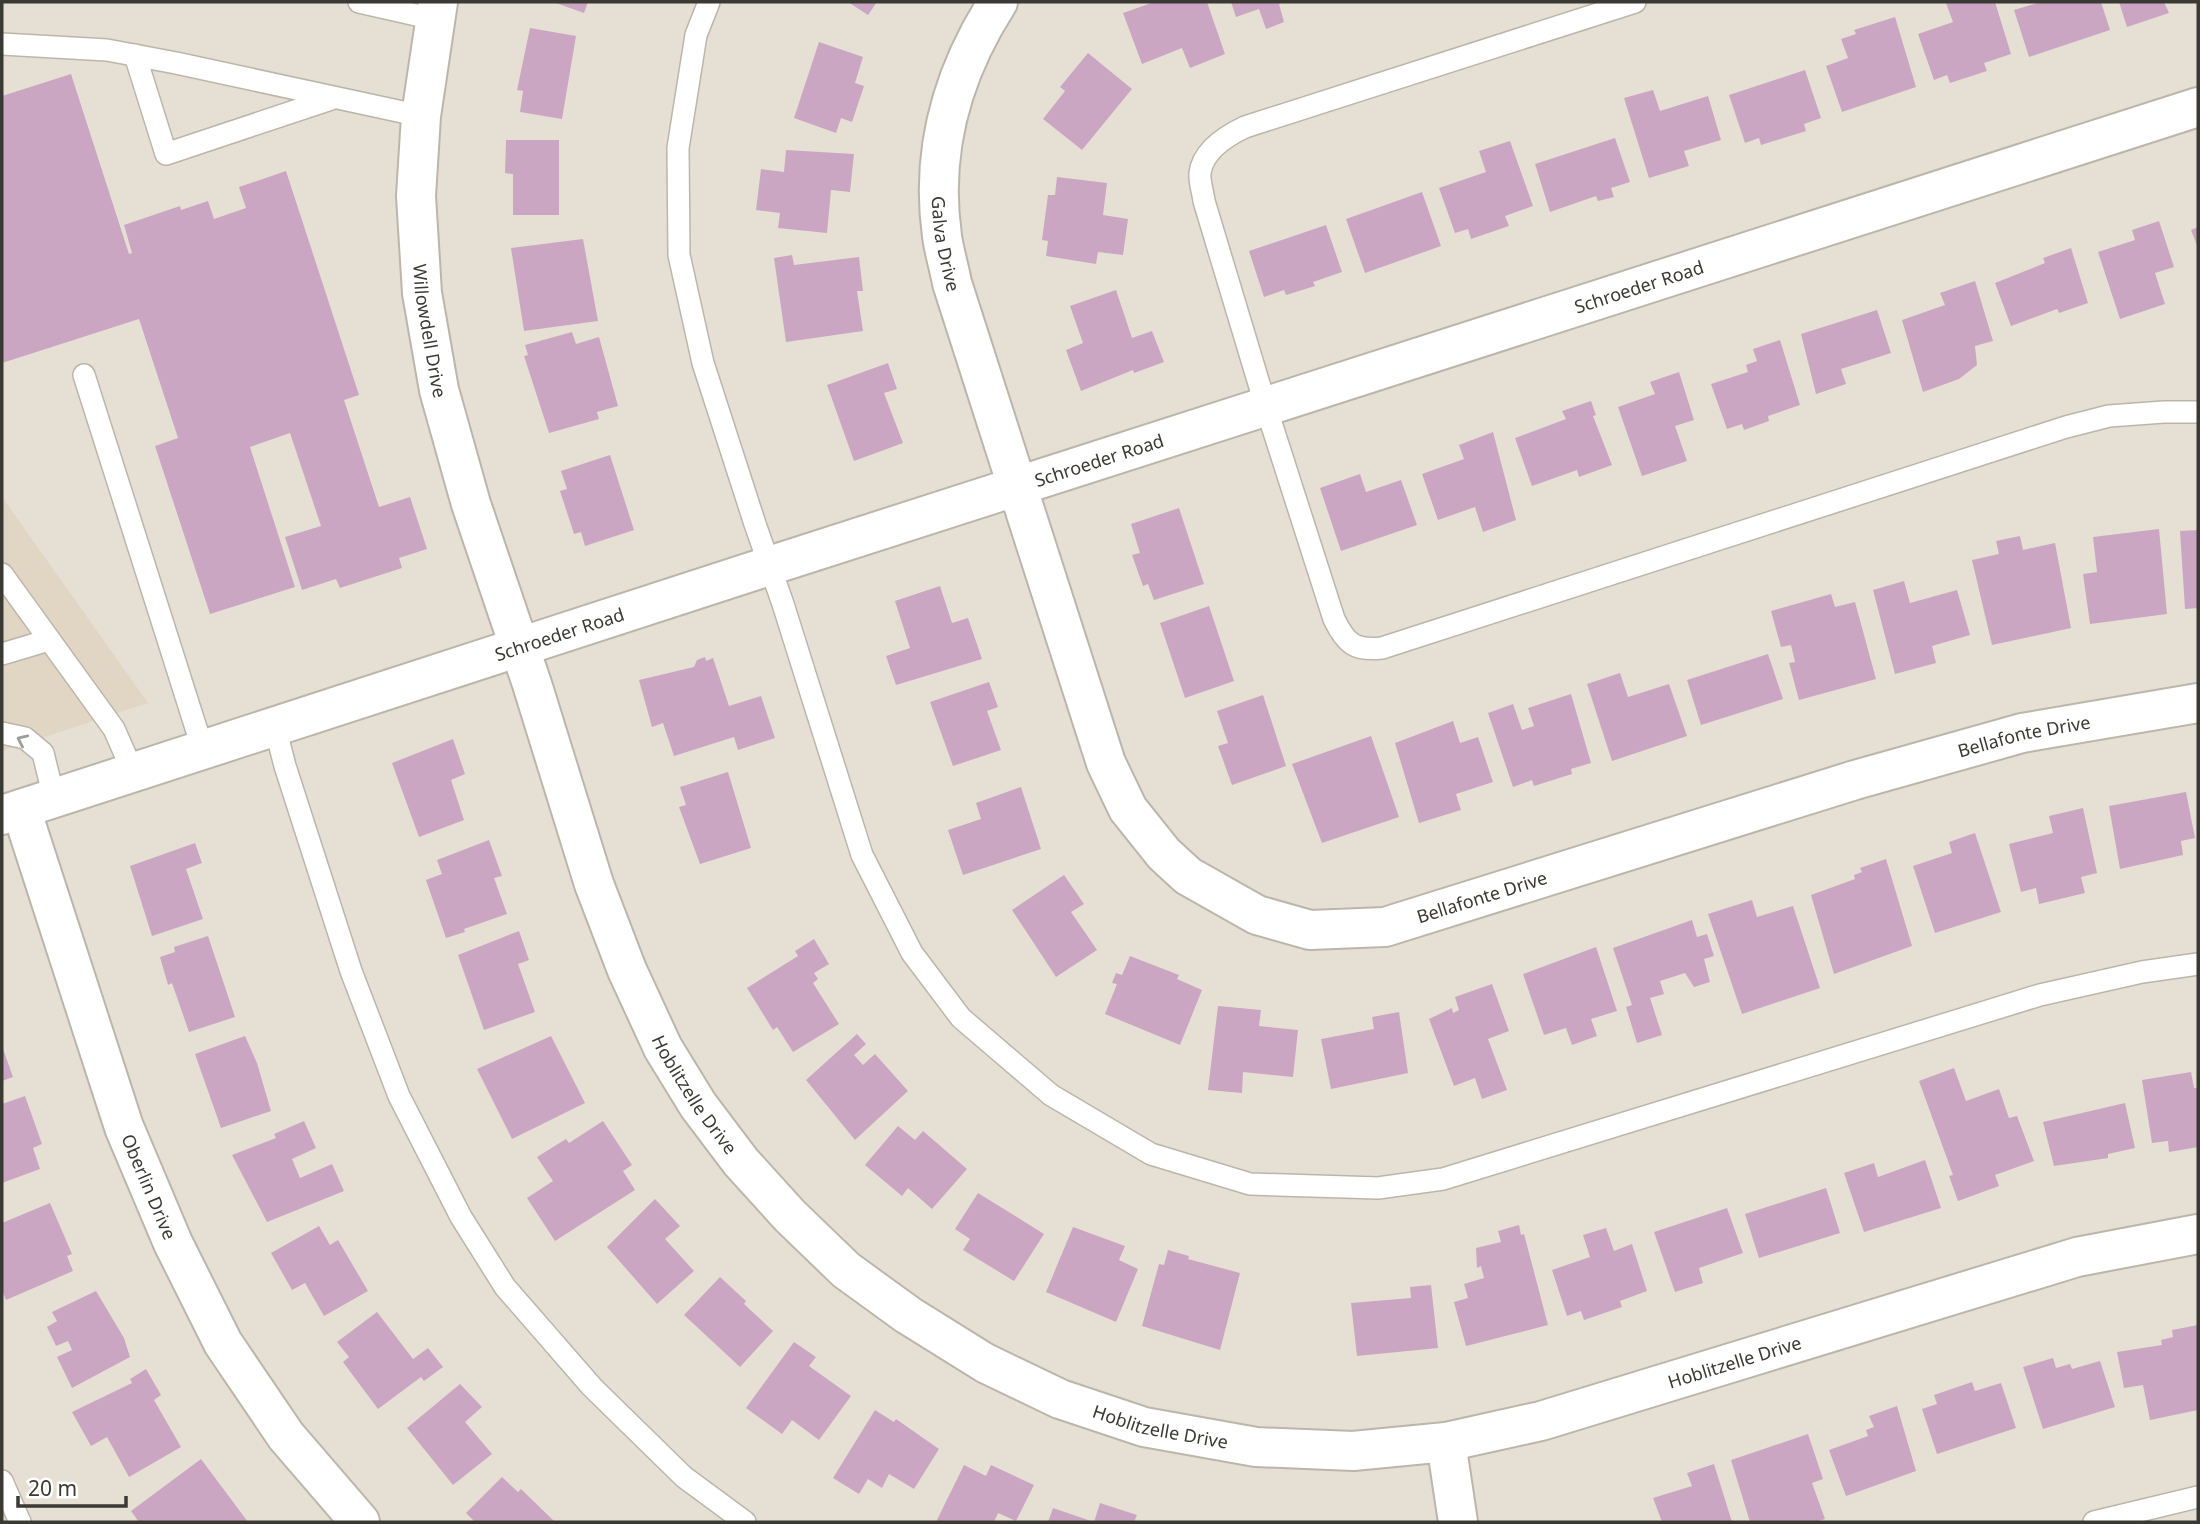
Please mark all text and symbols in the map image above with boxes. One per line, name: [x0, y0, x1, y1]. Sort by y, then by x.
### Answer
street label: Galva Drive: [927, 196, 966, 295]
street label: Schroeder Road: [1571, 255, 1706, 319]
street label: Willowdell Drive: [408, 263, 453, 400]
street label: Schroeder Road: [1031, 428, 1167, 492]
street label: Schroeder Road: [492, 602, 627, 666]
street label: Bellafonte Drive: [1955, 710, 2092, 763]
one-way arrow: [17, 735, 30, 748]
street label: Bellafonte Drive: [1414, 865, 1550, 928]
street label: Hoblitzelle Drive: [647, 1031, 743, 1159]
street label: Oberlin Drive: [116, 1130, 182, 1243]
street label: Hoblitzelle Drive: [1665, 1330, 1804, 1394]
street label: Hoblitzelle Drive: [1090, 1399, 1230, 1454]
scale bar: [18, 1464, 126, 1508]
text: 20 m: [28, 1474, 77, 1502]

